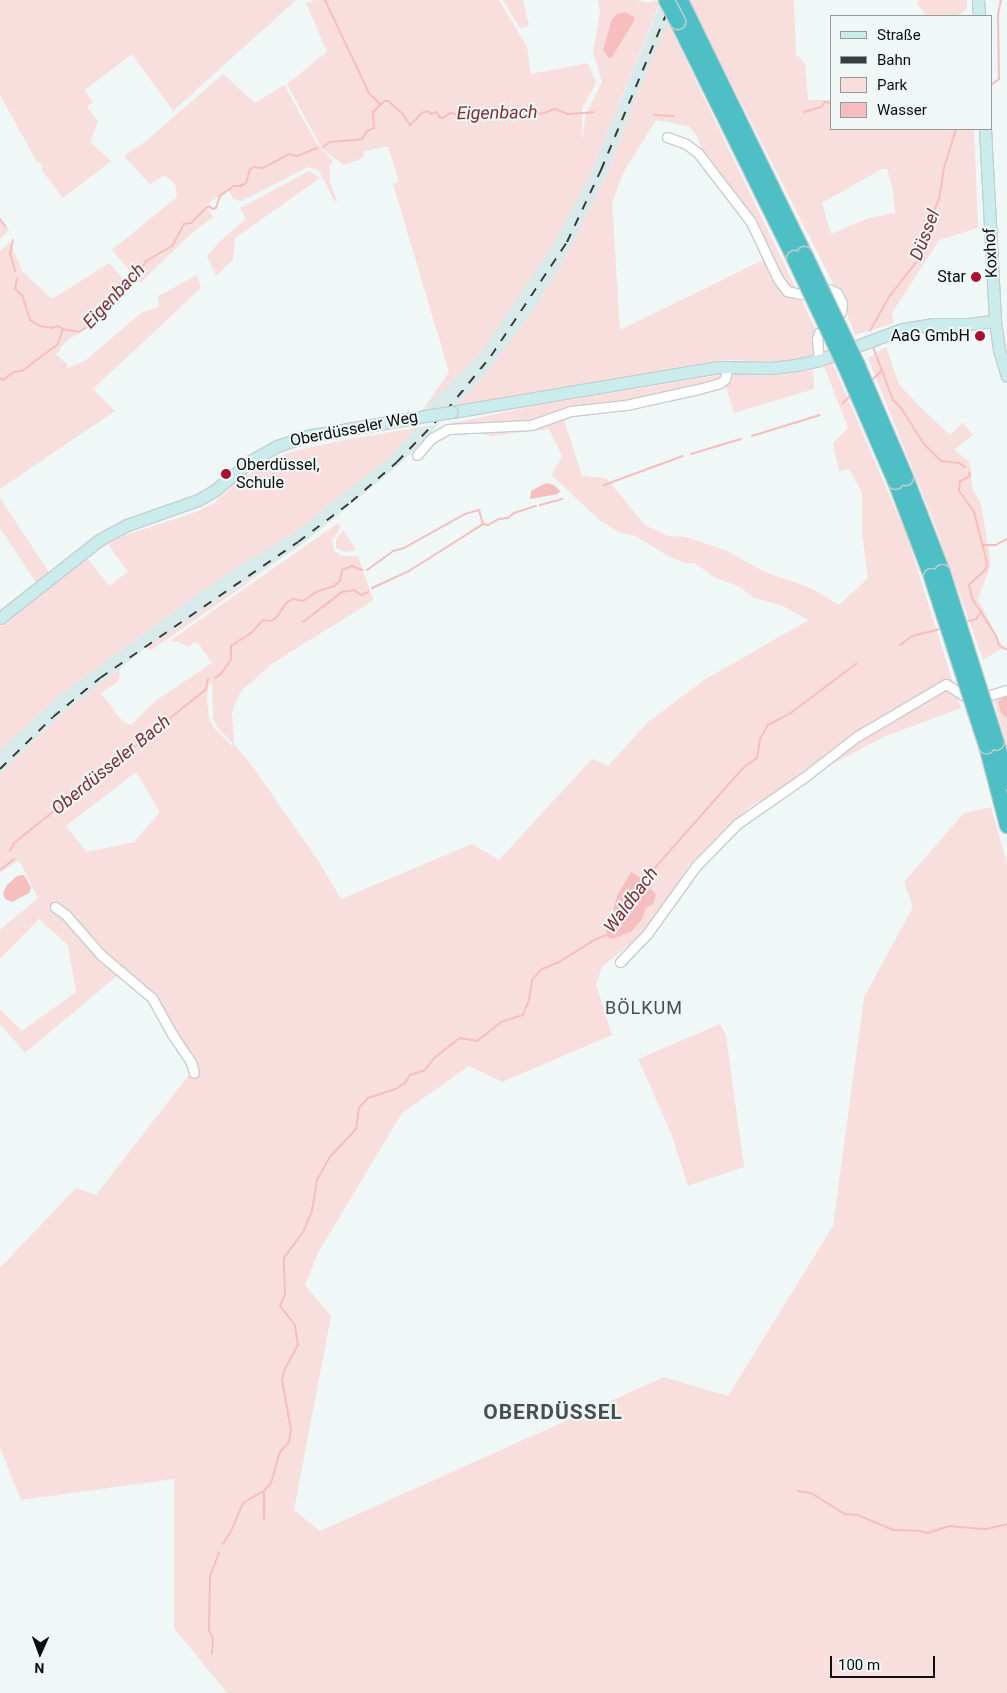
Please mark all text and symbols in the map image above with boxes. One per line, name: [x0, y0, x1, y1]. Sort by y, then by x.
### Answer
legend: [830, 15, 992, 130]
text: Straße: [877, 26, 921, 44]
text: Bahn: [877, 51, 911, 69]
text: Park: [877, 76, 907, 94]
water label: Eigenbach: [456, 101, 538, 125]
text: Wasser: [877, 101, 927, 119]
water label: Düssel: [905, 207, 945, 263]
street label: Koxhof: [980, 227, 1002, 279]
water label: Eigenbach: [79, 259, 149, 333]
place label: Star: [937, 267, 966, 287]
marker: Star: [970, 271, 982, 283]
place label: AaG GmbH: [891, 326, 970, 346]
marker: AaG GmbH: [974, 330, 986, 342]
street label: Oberdüsseler Weg: [288, 407, 420, 451]
place label: Oberdüssel, Schule: [236, 455, 320, 493]
marker: Oberdüssel, Schule: [220, 468, 232, 480]
water label: Oberdüsseler Bach: [47, 710, 175, 820]
water label: Waldbach: [599, 863, 663, 937]
district label: BÖLKUM: [604, 997, 684, 1019]
district label: OBERDÜSSEL: [482, 1399, 624, 1425]
north arrow: [15, 1628, 65, 1678]
scale bar: [832, 1646, 937, 1678]
text: 100 m: [838, 1656, 880, 1674]
text: N: [34, 1660, 45, 1676]

